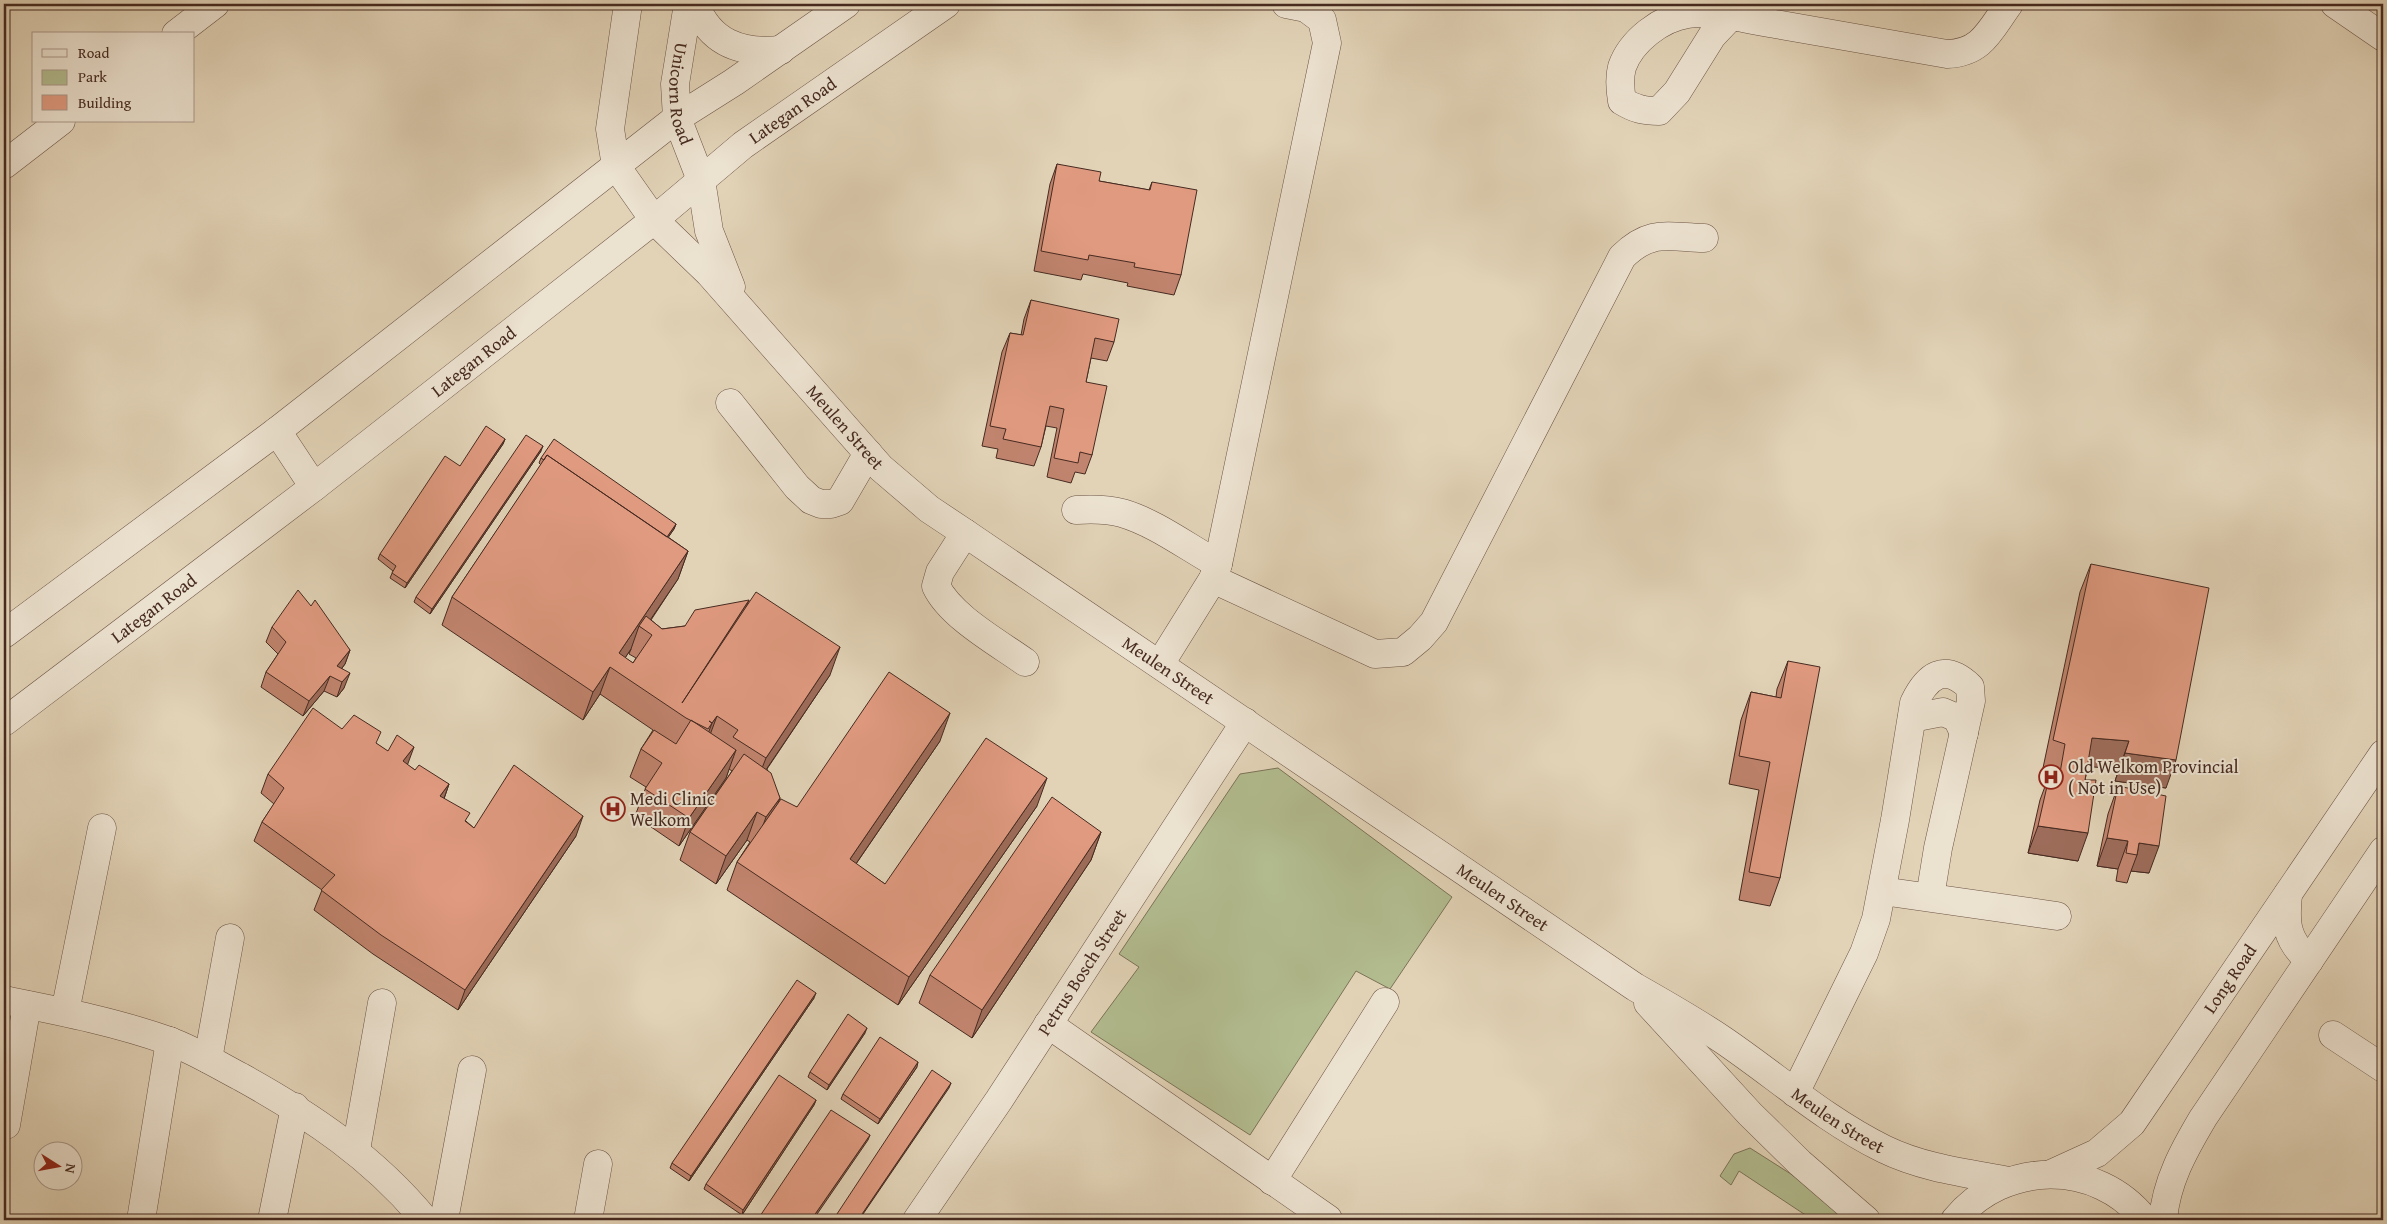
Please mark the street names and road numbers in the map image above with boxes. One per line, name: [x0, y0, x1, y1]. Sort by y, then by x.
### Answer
street label: Unicorn Road: [662, 41, 700, 149]
street label: Lategan Road: [743, 70, 842, 150]
street label: Lategan Road: [425, 319, 522, 403]
street label: Meulen Street: [800, 378, 891, 476]
street label: Lategan Road: [105, 566, 202, 649]
street label: Meulen Street: [1117, 629, 1220, 712]
street label: Meulen Street: [1451, 856, 1555, 938]
street label: Petrus Bosch Street: [1031, 902, 1134, 1041]
street label: Long Road: [2196, 938, 2263, 1019]
street label: Meulen Street: [1786, 1080, 1890, 1160]

